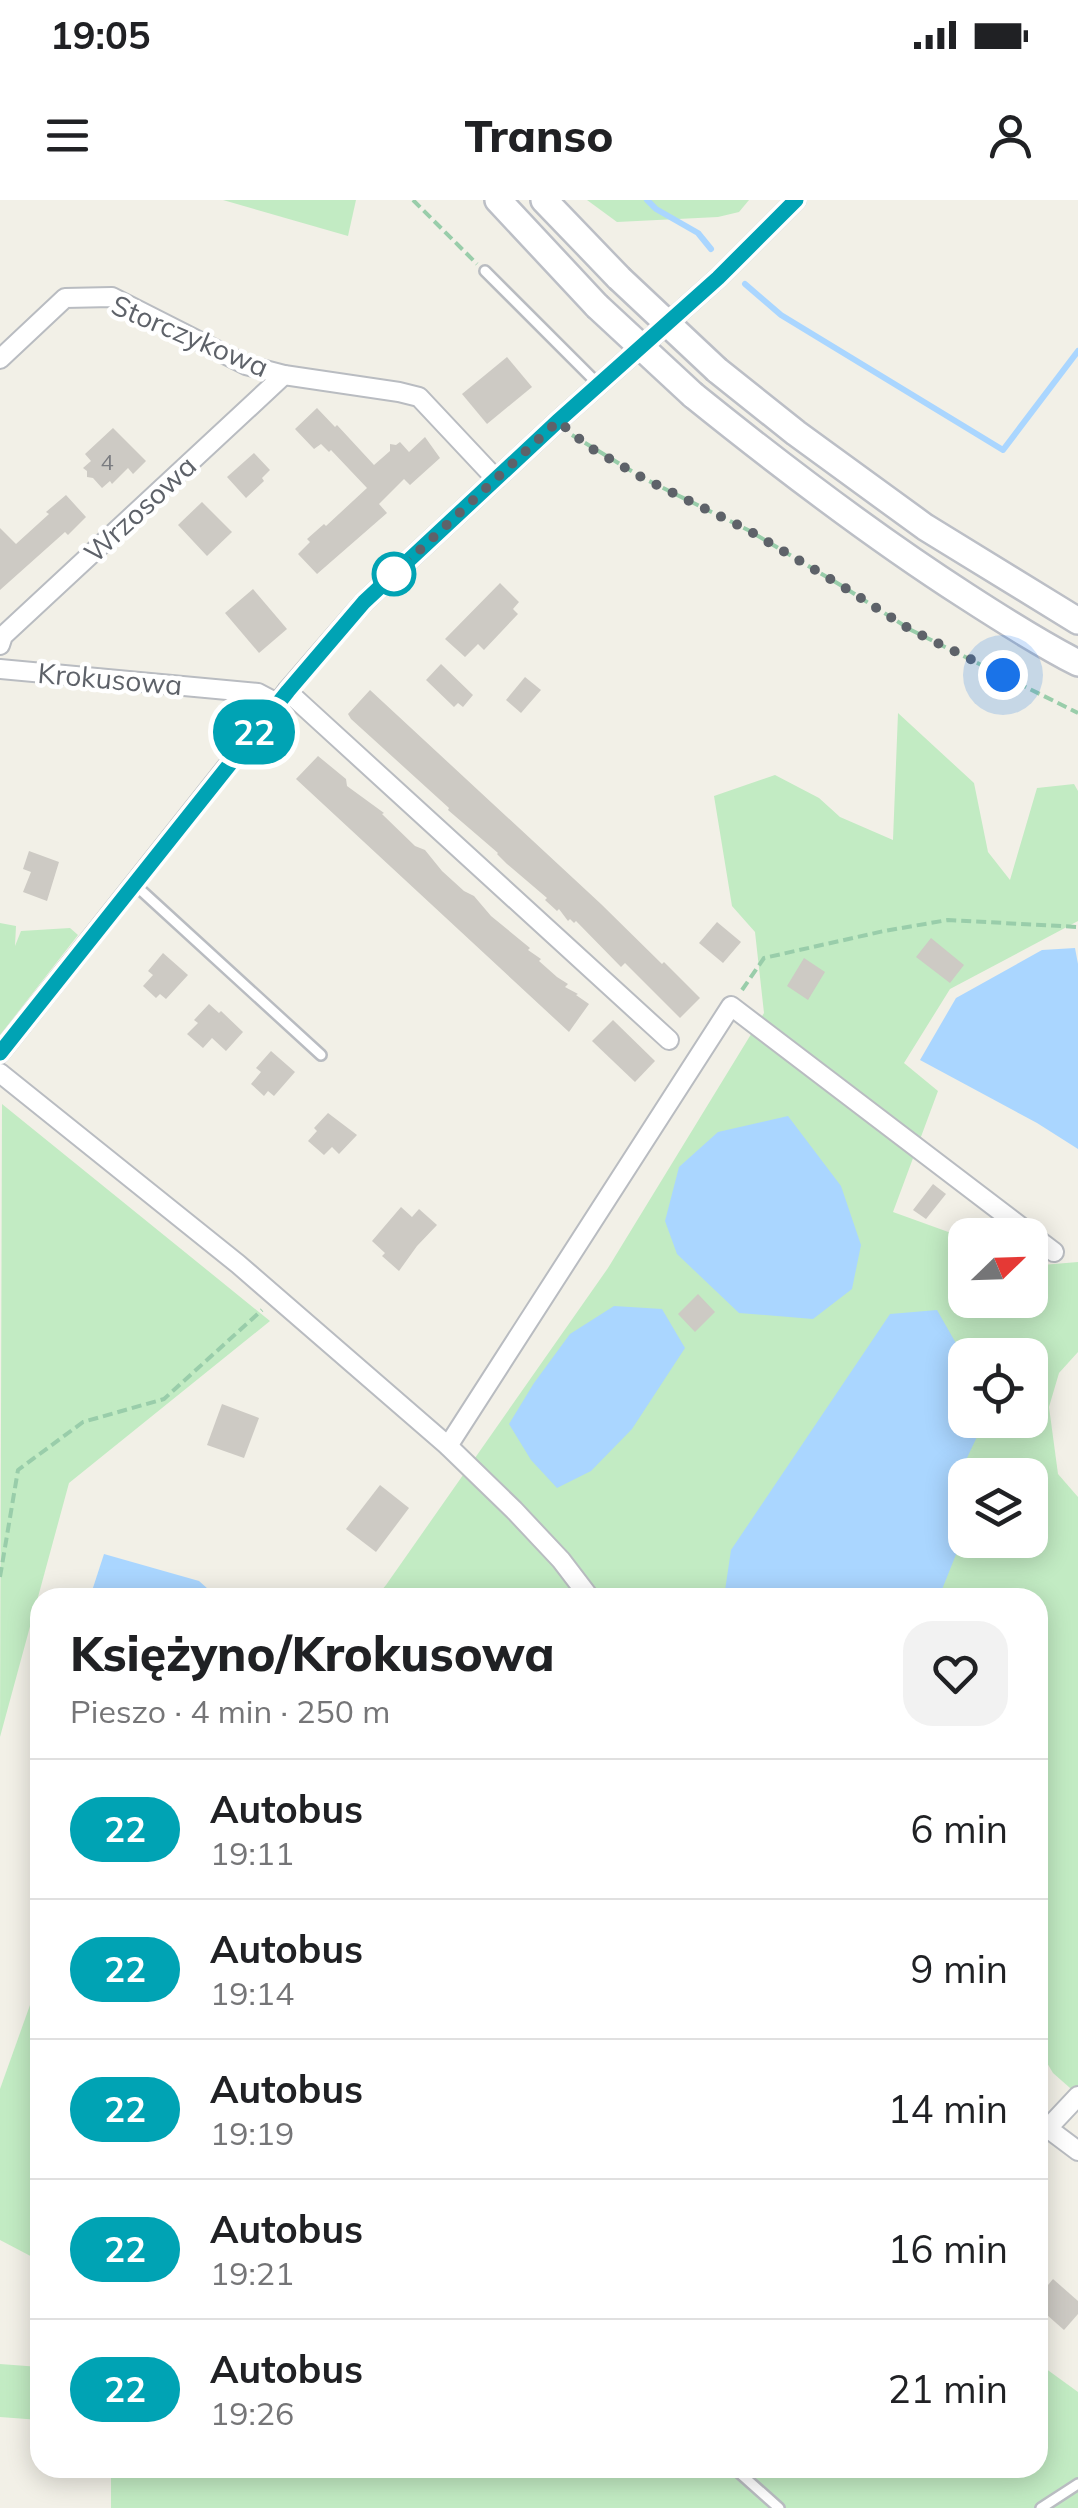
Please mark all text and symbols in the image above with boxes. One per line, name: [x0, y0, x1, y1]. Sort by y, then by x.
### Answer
text: 19:05: [50, 11, 151, 59]
text: Transo: [465, 107, 613, 163]
icon: menu: [40, 108, 95, 163]
icon: person: [983, 108, 1038, 163]
street label: Storczykowa: [107, 287, 274, 384]
street label: Wrzosowa: [76, 448, 203, 569]
house number: 4: [100, 448, 114, 476]
unlabelled marker: [373, 553, 415, 595]
your location: [978, 650, 1028, 700]
street label: Krokusowa: [36, 655, 184, 702]
line badge: 22: [209, 700, 299, 764]
text: 22: [233, 710, 275, 754]
north arrow: [948, 1218, 1048, 1318]
map controls: [948, 1218, 1048, 1558]
button: locate: [948, 1338, 1048, 1438]
button: layers: [948, 1458, 1048, 1558]
button: heart: [903, 1621, 1008, 1726]
text: Księżyno/Krokusowa: [70, 1623, 555, 1683]
text: Pieszo · 4 min · 250 m: [70, 1691, 390, 1731]
text: Autobus: [210, 1785, 363, 1833]
text: 6 min: [911, 1805, 1008, 1853]
text: 22: [104, 1807, 146, 1851]
text: 19:11: [210, 1833, 294, 1873]
text: Autobus: [210, 1925, 363, 1973]
text: 9 min: [911, 1945, 1008, 1993]
text: 22: [104, 1947, 146, 1991]
text: 19:14: [210, 1973, 294, 2013]
text: Autobus: [210, 2065, 363, 2113]
text: 14 min: [888, 2085, 1008, 2133]
text: 22: [104, 2087, 146, 2131]
text: 19:19: [210, 2113, 294, 2153]
text: Autobus: [210, 2205, 363, 2253]
text: 16 min: [888, 2225, 1008, 2273]
text: 22: [104, 2227, 146, 2271]
text: 19:21: [210, 2253, 294, 2293]
text: Autobus: [210, 2345, 363, 2393]
text: 21 min: [888, 2365, 1008, 2413]
text: 22: [104, 2367, 146, 2411]
text: 19:26: [210, 2393, 294, 2433]

